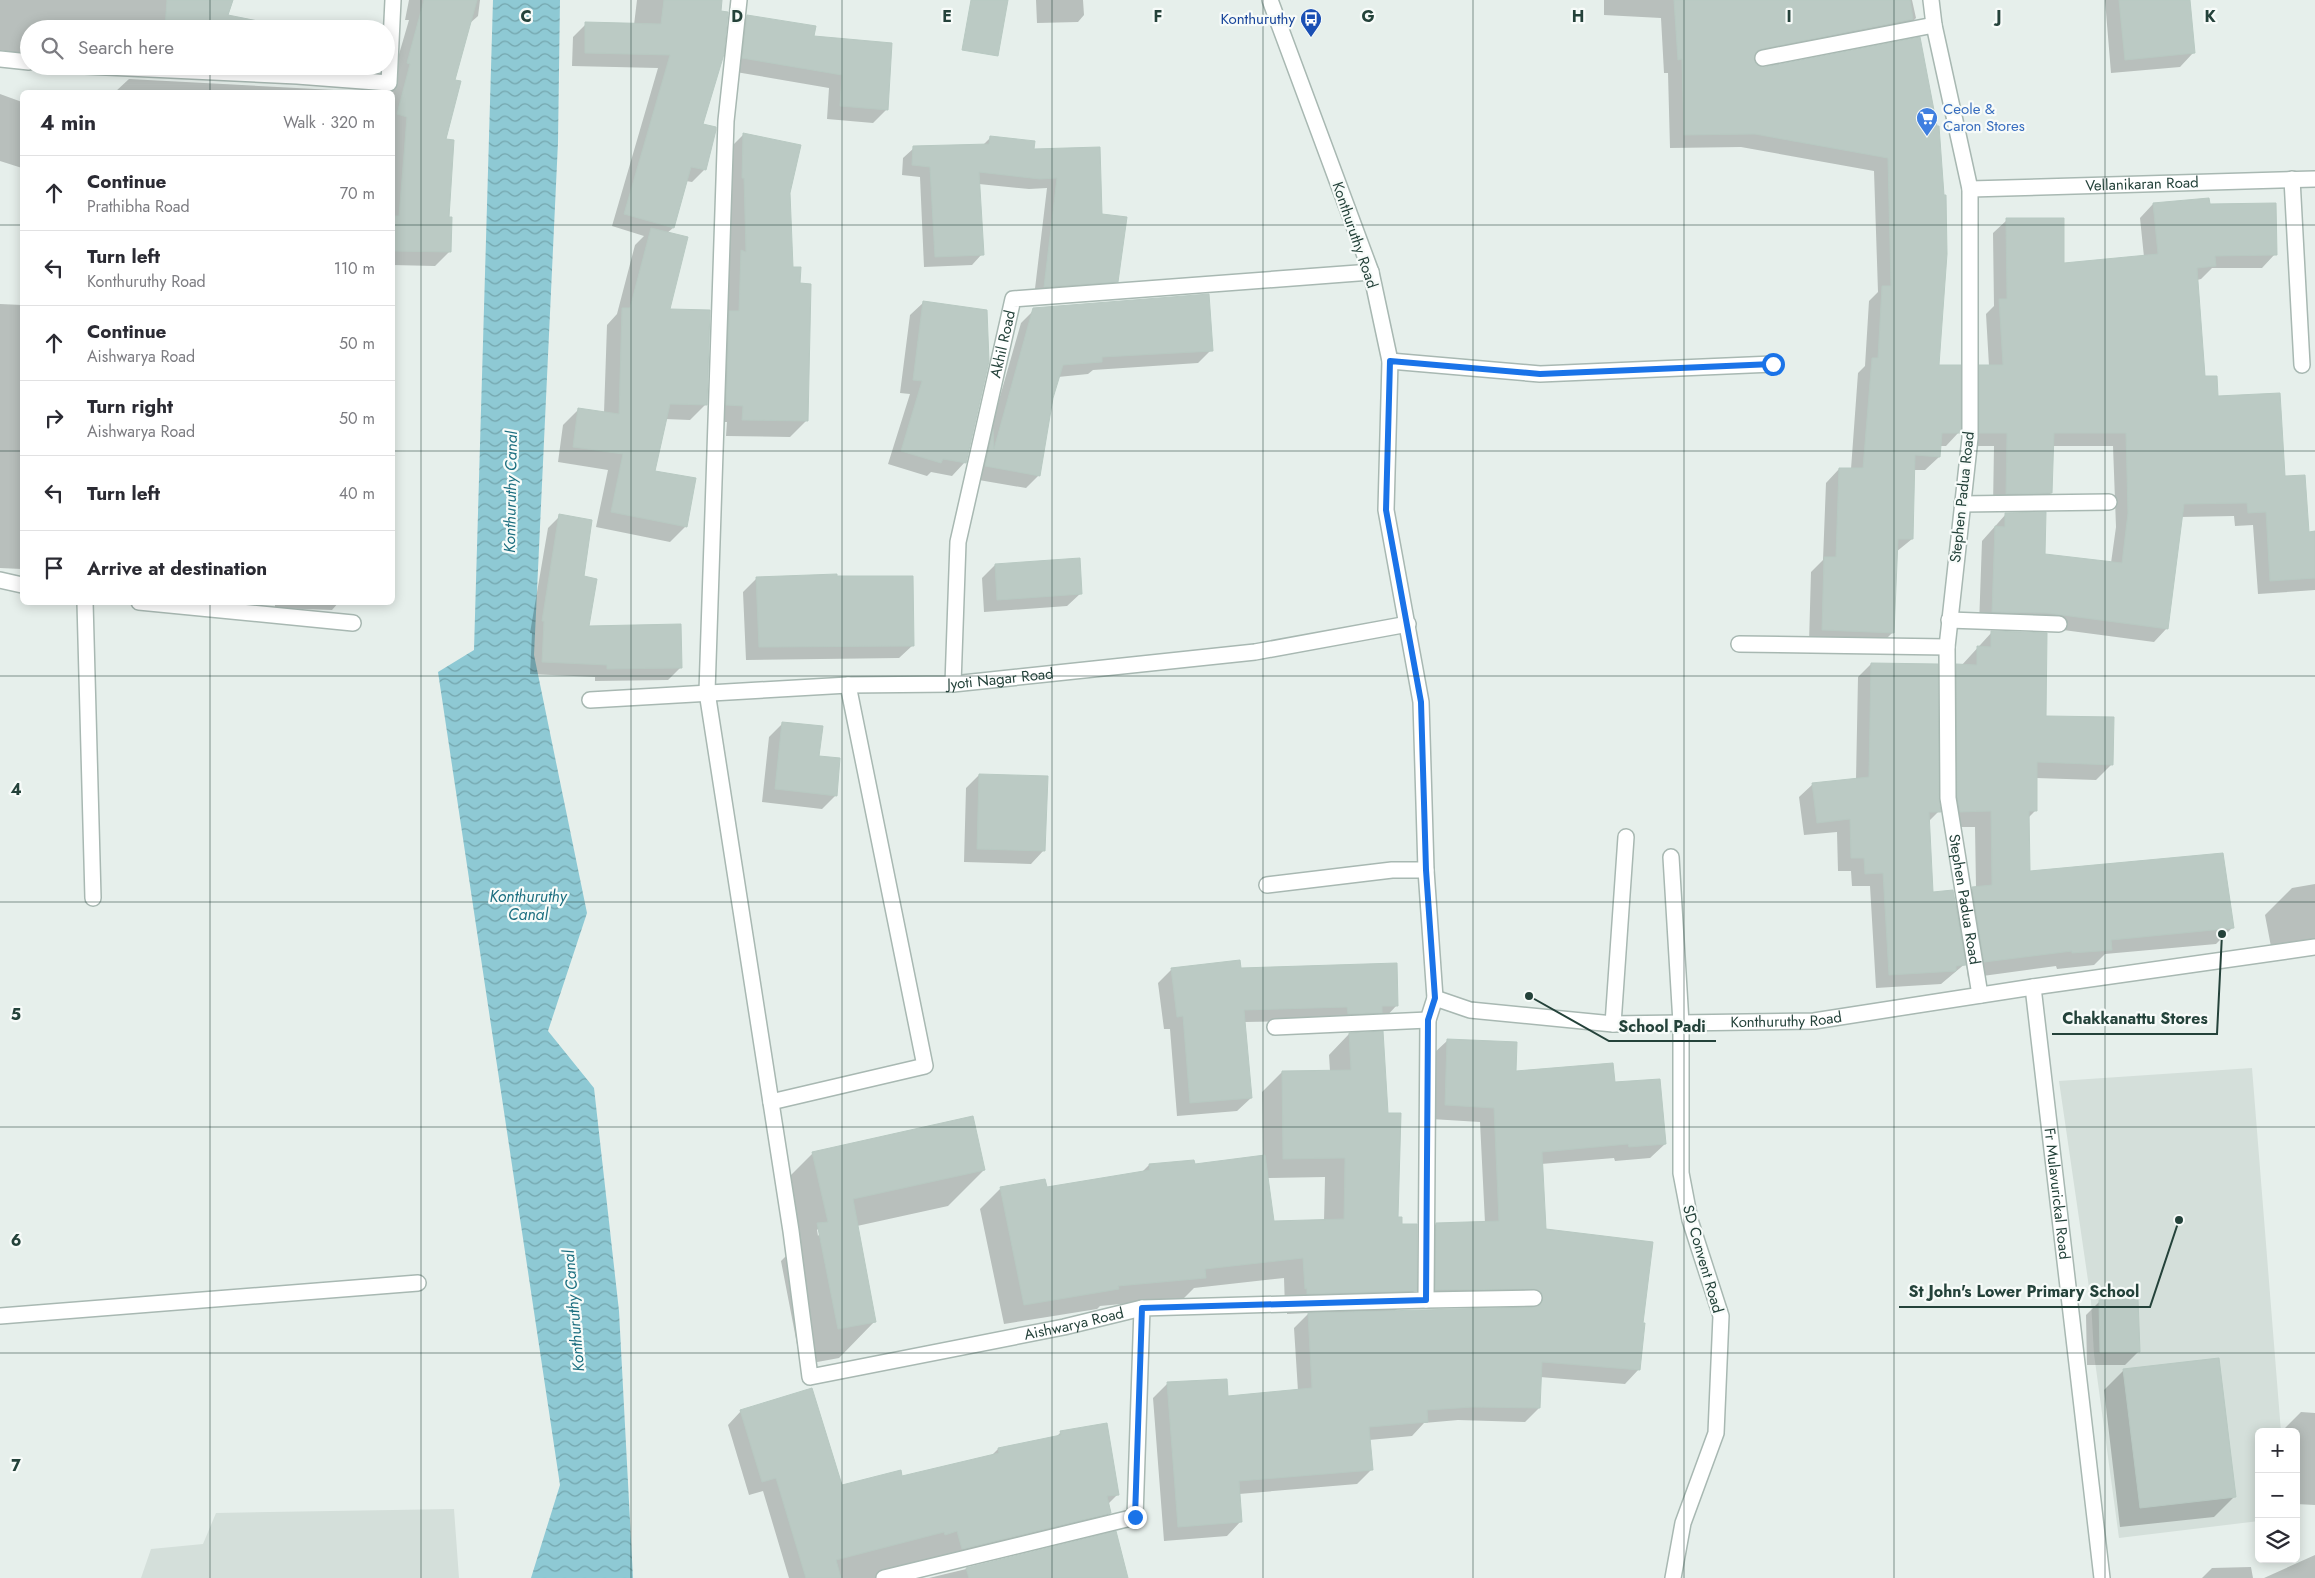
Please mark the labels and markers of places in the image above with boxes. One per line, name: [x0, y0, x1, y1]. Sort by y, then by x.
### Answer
bus stop icon: Konthuruthy: [1299, 7, 1323, 38]
place label: Konthuruthy: [1221, 8, 1295, 30]
place label: Ceole & Caron Stores: [1943, 98, 2025, 137]
supermarket icon: Ceole & Caron Stores: [1915, 106, 1939, 137]
callout: Chakkanattu Stores: [2052, 1003, 2217, 1034]
callout: School Padi: [1609, 1010, 1716, 1041]
callout: St John's Lower Primary School: [1899, 1276, 2150, 1307]

